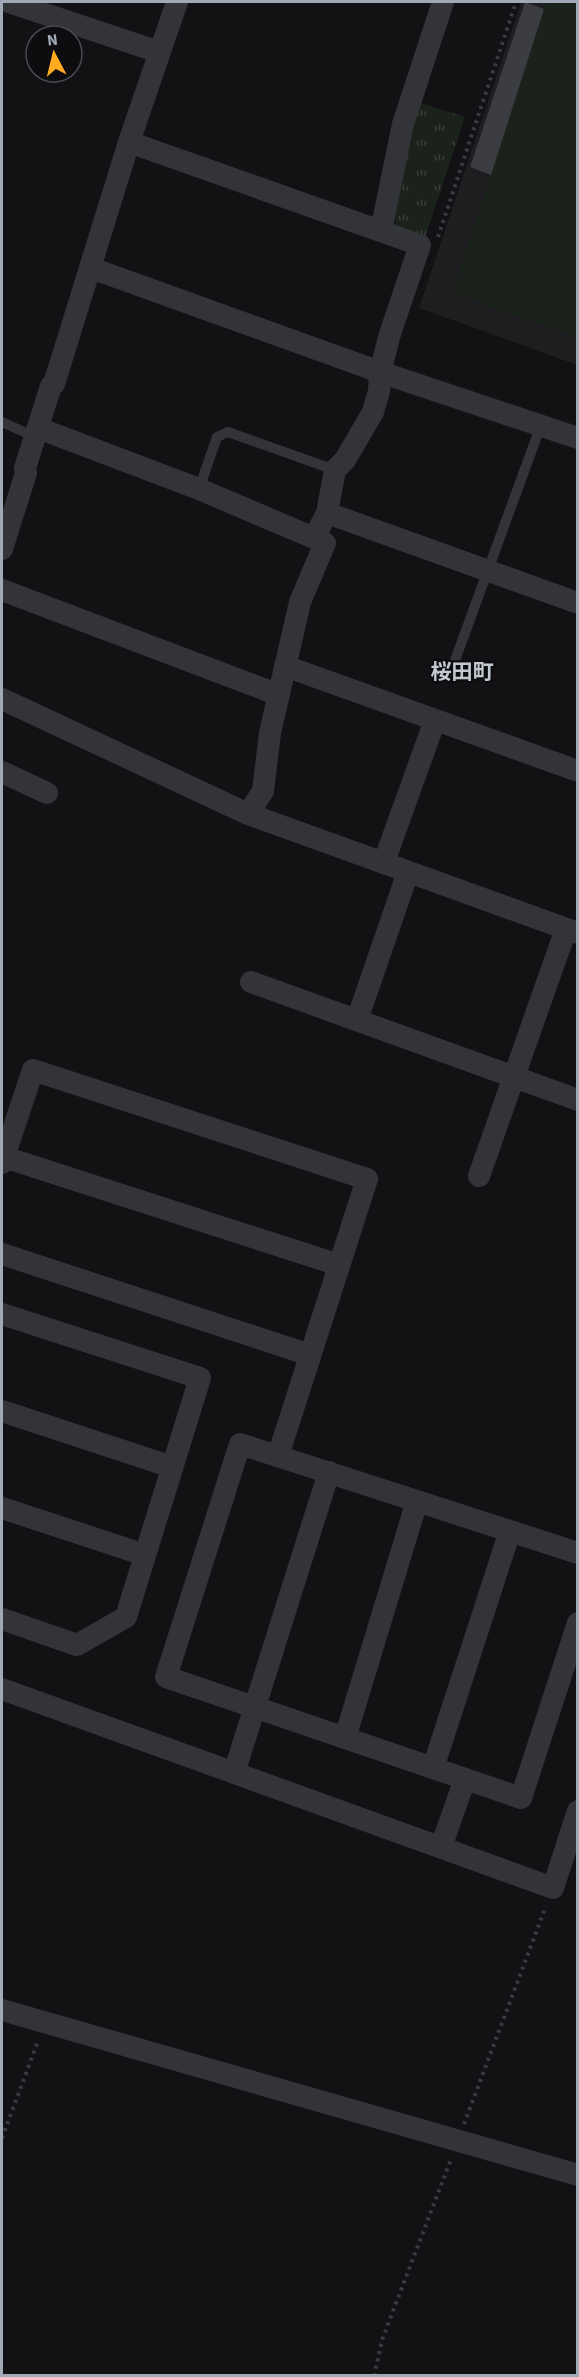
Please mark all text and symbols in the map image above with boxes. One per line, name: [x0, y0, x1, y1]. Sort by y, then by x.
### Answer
north arrow: [24, 24, 84, 84]
text: N: [46, 29, 59, 52]
district label: 桜田町: [431, 657, 494, 687]

